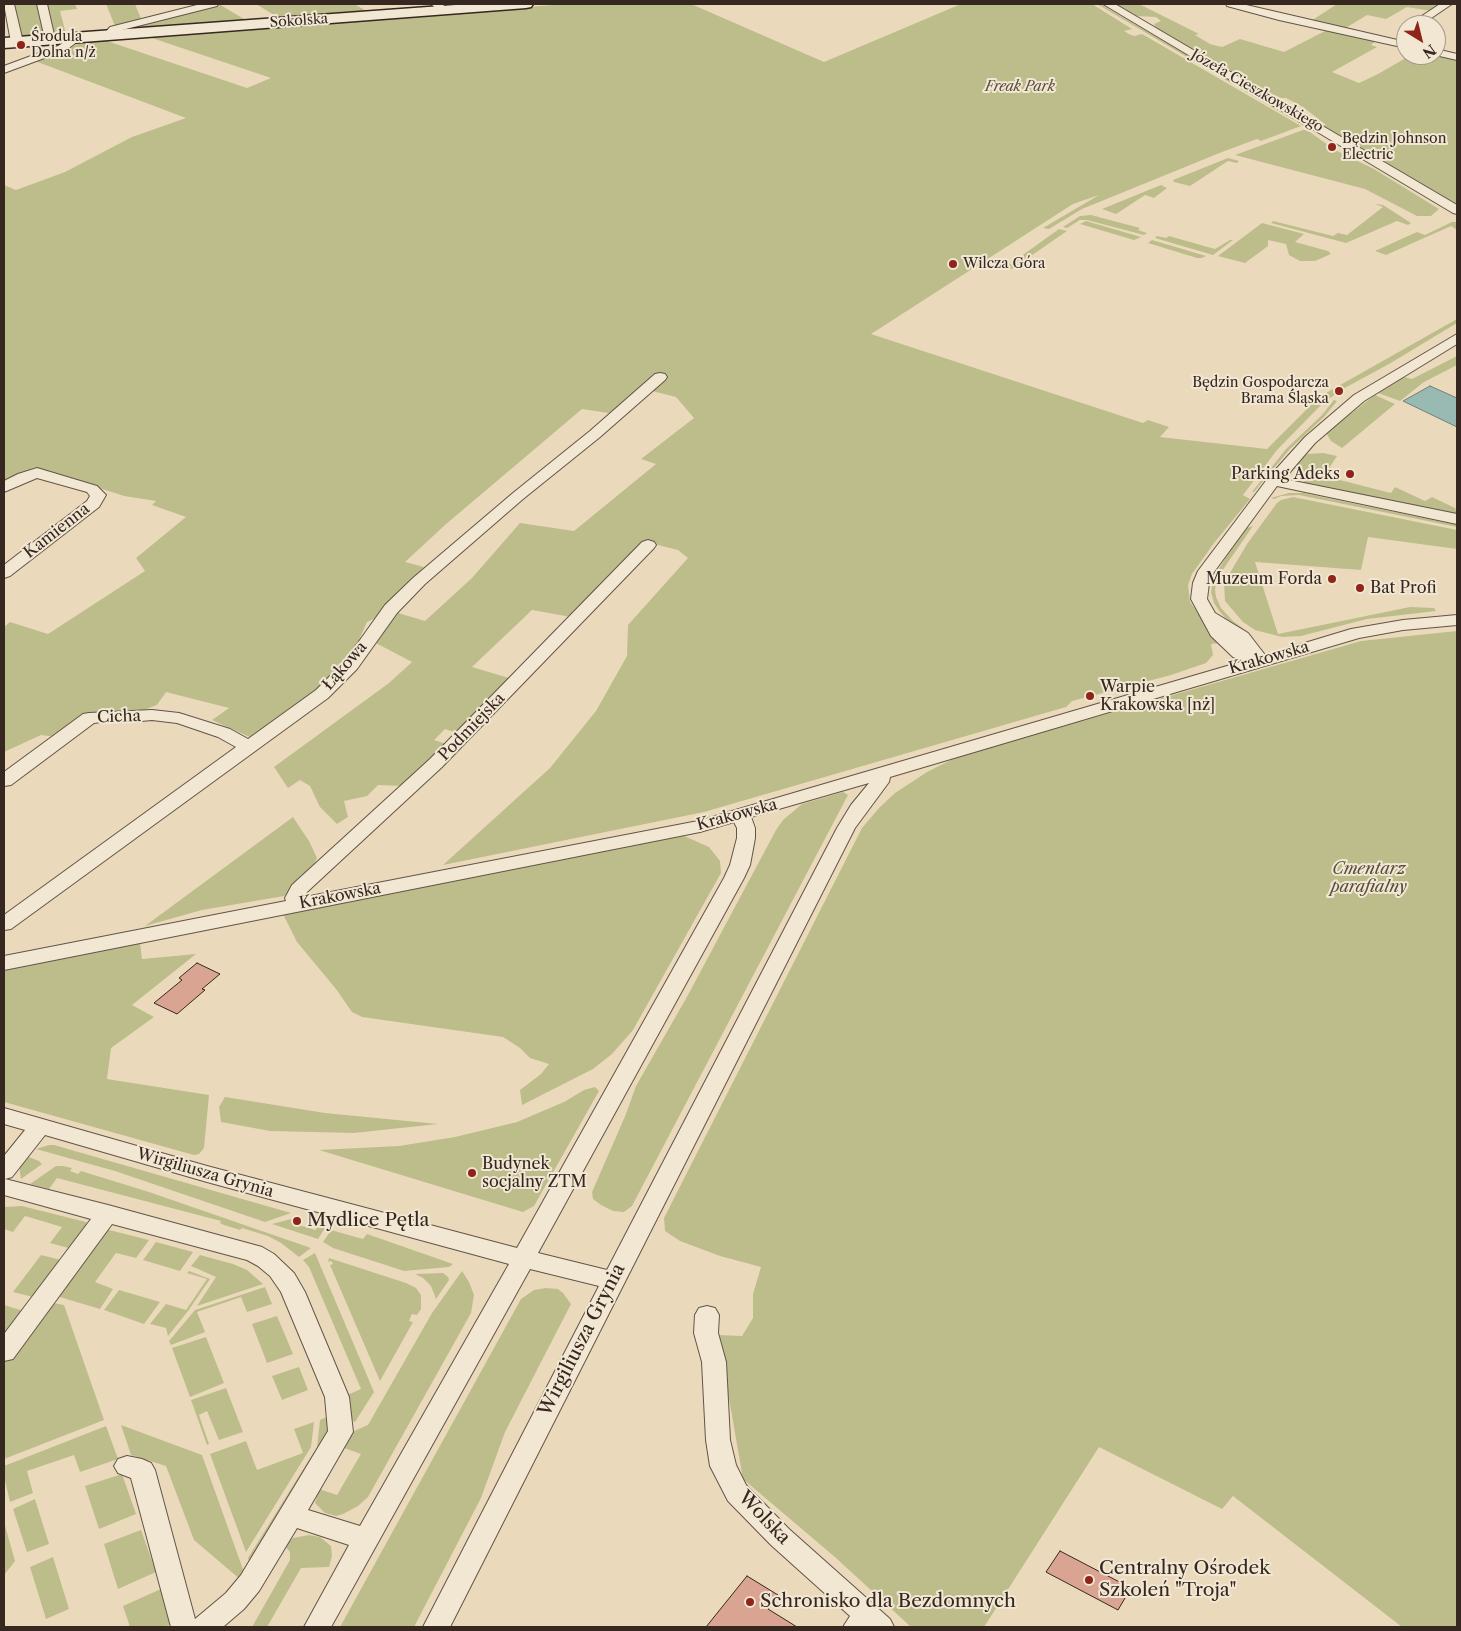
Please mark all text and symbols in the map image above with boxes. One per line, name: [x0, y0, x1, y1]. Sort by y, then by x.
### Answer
street label: Sokolska: [269, 11, 329, 31]
north arrow: [1396, 15, 1446, 65]
place label: Środula Dolna n/ż: [31, 29, 96, 62]
marker: Środula Dolna n/ż: [15, 39, 27, 51]
text: N: [1419, 40, 1439, 62]
street label: Józefa Cieszkowskiego: [1188, 46, 1326, 136]
park label: Freak Park: [985, 79, 1055, 95]
place label: Będzin Johnson Electric: [1342, 131, 1446, 164]
marker: Będzin Johnson Electric: [1326, 141, 1338, 153]
place label: Wilcza Góra: [963, 256, 1045, 272]
marker: Wilcza Góra: [947, 258, 959, 270]
place label: Będzin Gospodarcza Brama Śląska: [1192, 375, 1329, 408]
marker: Będzin Gospodarcza Brama Śląska: [1333, 385, 1345, 397]
place label: Parking Adeks: [1231, 464, 1340, 484]
marker: Parking Adeks: [1344, 468, 1356, 480]
street label: Kamienna: [20, 499, 94, 563]
place label: Muzeum Forda: [1206, 569, 1322, 589]
marker: Muzeum Forda: [1326, 573, 1338, 585]
place label: Bat Profi: [1370, 578, 1436, 598]
marker: Bat Profi: [1354, 582, 1366, 594]
street label: Krakowska: [1227, 637, 1311, 679]
street label: Łąkowa: [319, 638, 371, 694]
place label: Warpie Krakowska [nż]: [1100, 677, 1215, 715]
street label: Podmiejska: [435, 689, 509, 765]
marker: Warpie Krakowska [nż]: [1084, 690, 1096, 702]
street label: Cicha: [97, 707, 141, 727]
street label: Krakowska: [695, 795, 779, 835]
park label: Cmentarz parafialny: [1331, 859, 1407, 897]
street label: Krakowska: [298, 879, 382, 913]
street label: Wirgiliusza Grynia: [134, 1144, 276, 1202]
place label: Budynek socjalny ZTM: [482, 1154, 587, 1192]
marker: Budynek socjalny ZTM: [466, 1167, 478, 1179]
place label: Mydlice Pętla: [307, 1210, 430, 1232]
marker: Mydlice Pętla: [291, 1215, 303, 1227]
street label: Wirgiliusza Grynia: [534, 1260, 630, 1420]
street label: Wolska: [733, 1487, 795, 1549]
place label: Centralny Ośrodek Szkoleń "Troja": [1099, 1558, 1270, 1602]
marker: Centralny Ośrodek Szkoleń "Troja": [1083, 1574, 1095, 1586]
place label: Schronisko dla Bezdomnych: [760, 1591, 1016, 1613]
marker: Schronisko dla Bezdomnych: [744, 1596, 756, 1608]

